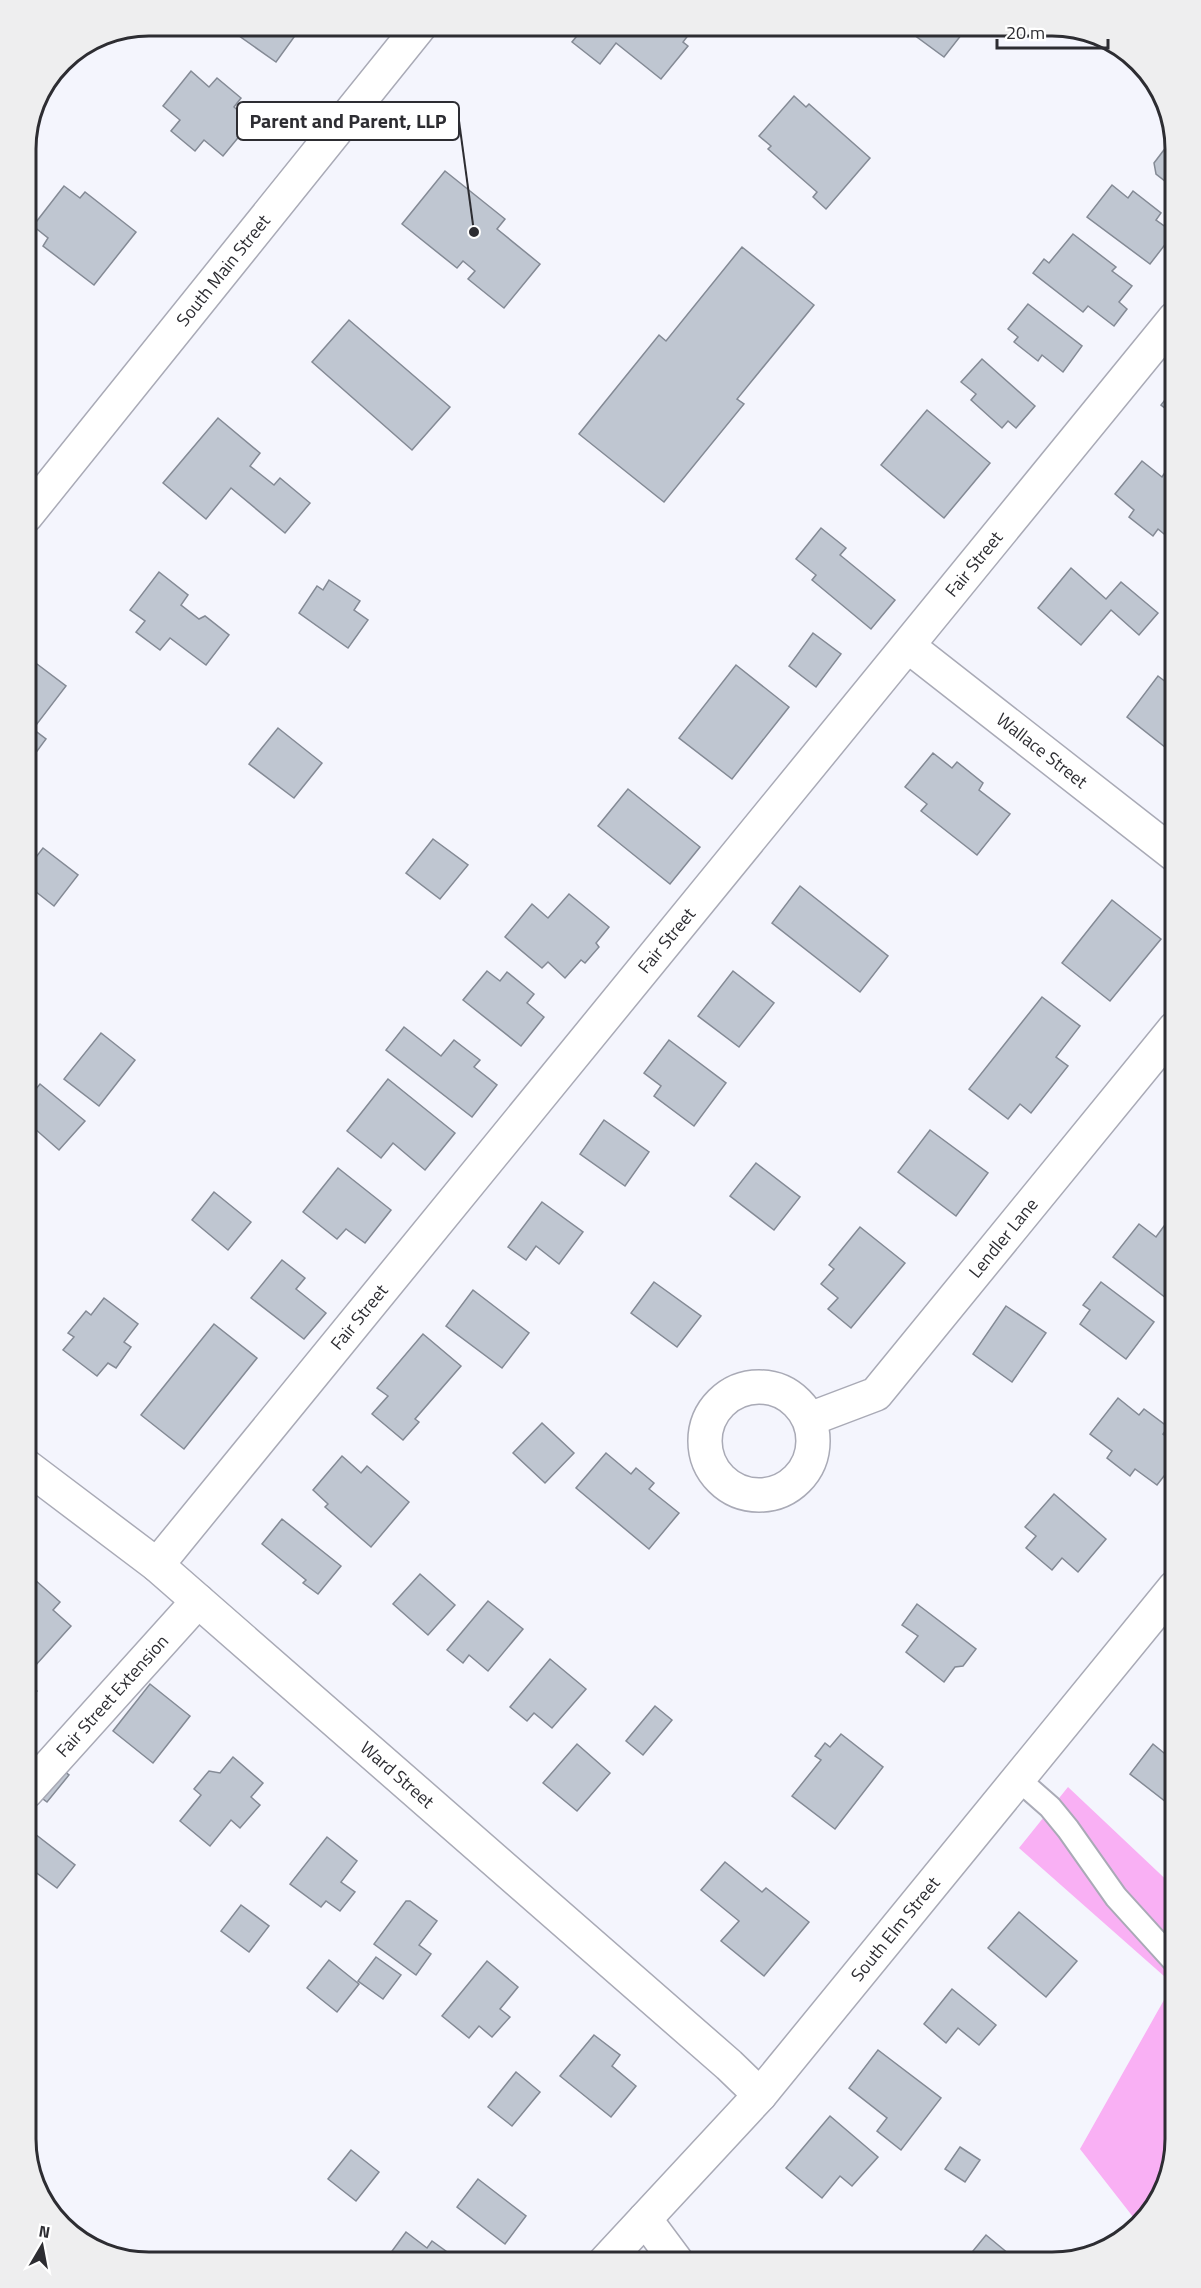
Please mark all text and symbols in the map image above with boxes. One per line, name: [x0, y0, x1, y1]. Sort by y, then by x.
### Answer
scale bar: [997, 12, 1108, 50]
text: 20 m: [1006, 19, 1045, 46]
callout: Parent and Parent, LLP: [237, 102, 459, 140]
text: Parent and Parent, LLP: [249, 105, 447, 136]
street label: South Main Street: [170, 208, 277, 332]
street label: Fair Street: [938, 524, 1009, 603]
street label: Wallace Street: [991, 706, 1094, 795]
street label: Fair Street: [631, 901, 702, 979]
street label: Lendler Lane: [962, 1192, 1044, 1284]
street label: Fair Street: [324, 1277, 395, 1356]
street label: Fair Street Extension: [49, 1628, 175, 1763]
street label: Ward Street: [354, 1734, 441, 1815]
street label: South Elm Street: [844, 1870, 947, 1987]
north arrow: [12, 2216, 72, 2276]
text: N: [37, 2218, 52, 2244]

